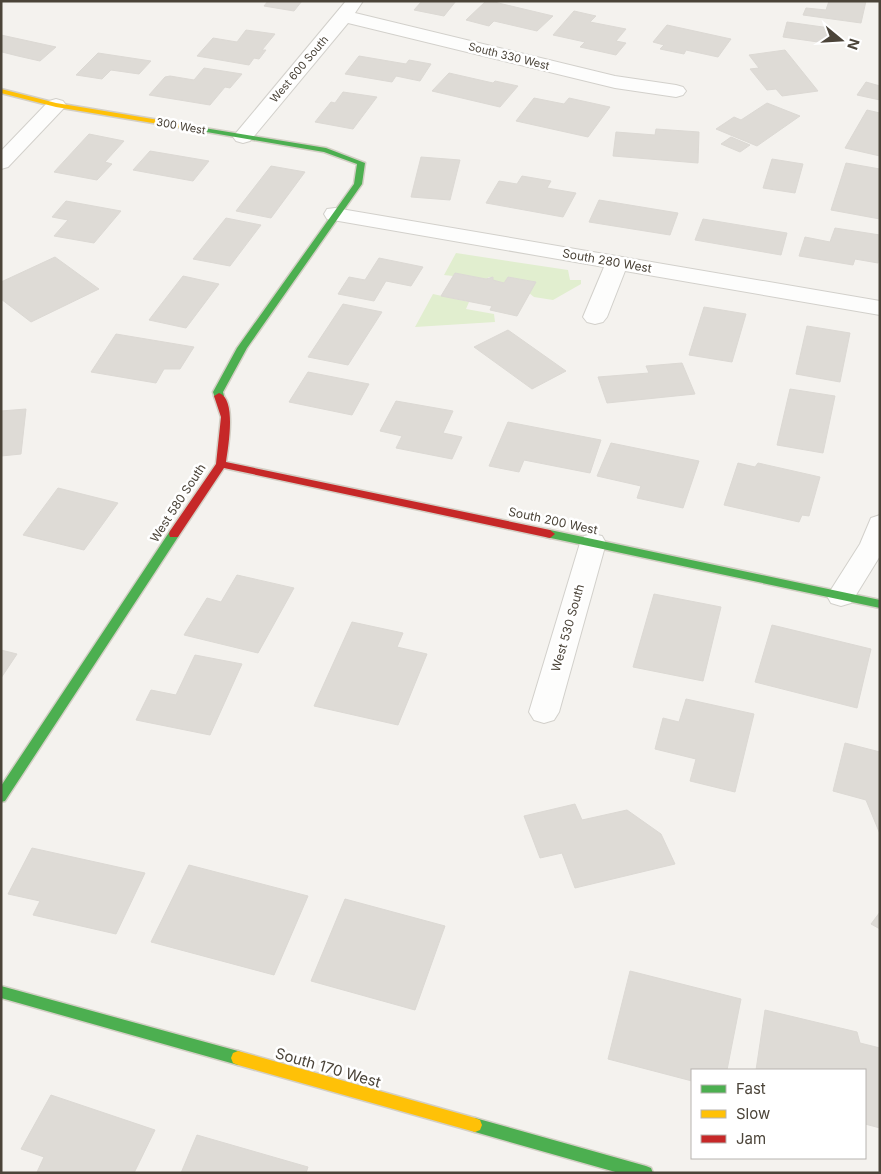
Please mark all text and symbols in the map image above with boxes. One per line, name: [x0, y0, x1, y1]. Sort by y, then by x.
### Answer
north arrow: [816, 15, 866, 65]
street label: West 600 South: [267, 33, 331, 105]
text: N: [844, 36, 864, 52]
street label: South 330 West: [467, 39, 551, 73]
street label: 300 West: [155, 115, 207, 137]
street label: South 280 West: [561, 245, 653, 276]
street label: West 580 South: [147, 461, 209, 545]
street label: South 200 West: [507, 504, 599, 537]
street label: West 530 South: [548, 582, 587, 673]
street label: South 170 West: [273, 1043, 383, 1092]
legend: [691, 1069, 866, 1159]
text: Fast: [736, 1079, 766, 1098]
text: Slow: [736, 1104, 770, 1123]
text: Jam: [736, 1129, 766, 1148]

